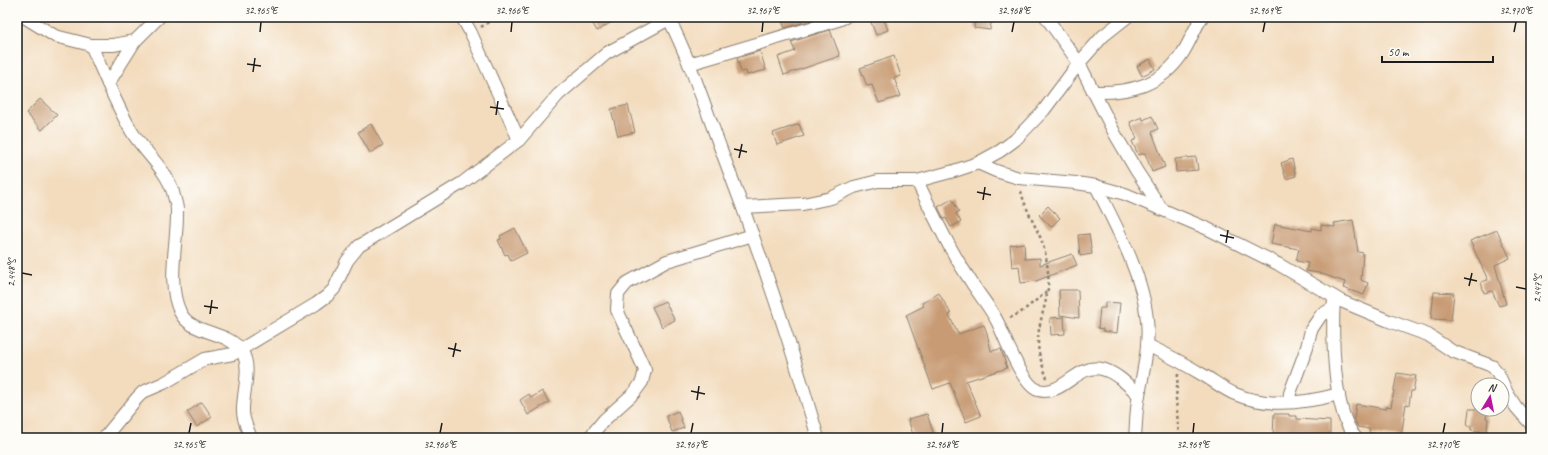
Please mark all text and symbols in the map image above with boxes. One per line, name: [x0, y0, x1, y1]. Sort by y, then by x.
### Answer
text: 32.965°E: [245, 4, 279, 17]
text: 32.966°E: [496, 4, 530, 17]
text: 32.967°E: [747, 4, 781, 17]
text: 32.968°E: [998, 4, 1032, 17]
text: 32.969°E: [1249, 4, 1283, 17]
text: 32.970°E: [1500, 4, 1534, 17]
scale bar: [1382, 38, 1493, 64]
text: 50 m: [1388, 44, 1410, 60]
text: 2.448°S: [5, 257, 18, 287]
text: 2.447°S: [1531, 273, 1544, 303]
north arrow: [1470, 377, 1510, 417]
text: N: [1487, 380, 1498, 395]
text: 32.965°E: [173, 438, 207, 451]
text: 32.966°E: [424, 438, 458, 451]
text: 32.967°E: [675, 438, 709, 451]
text: 32.968°E: [926, 438, 960, 451]
text: 32.969°E: [1177, 438, 1211, 451]
text: 32.970°E: [1427, 438, 1461, 451]

